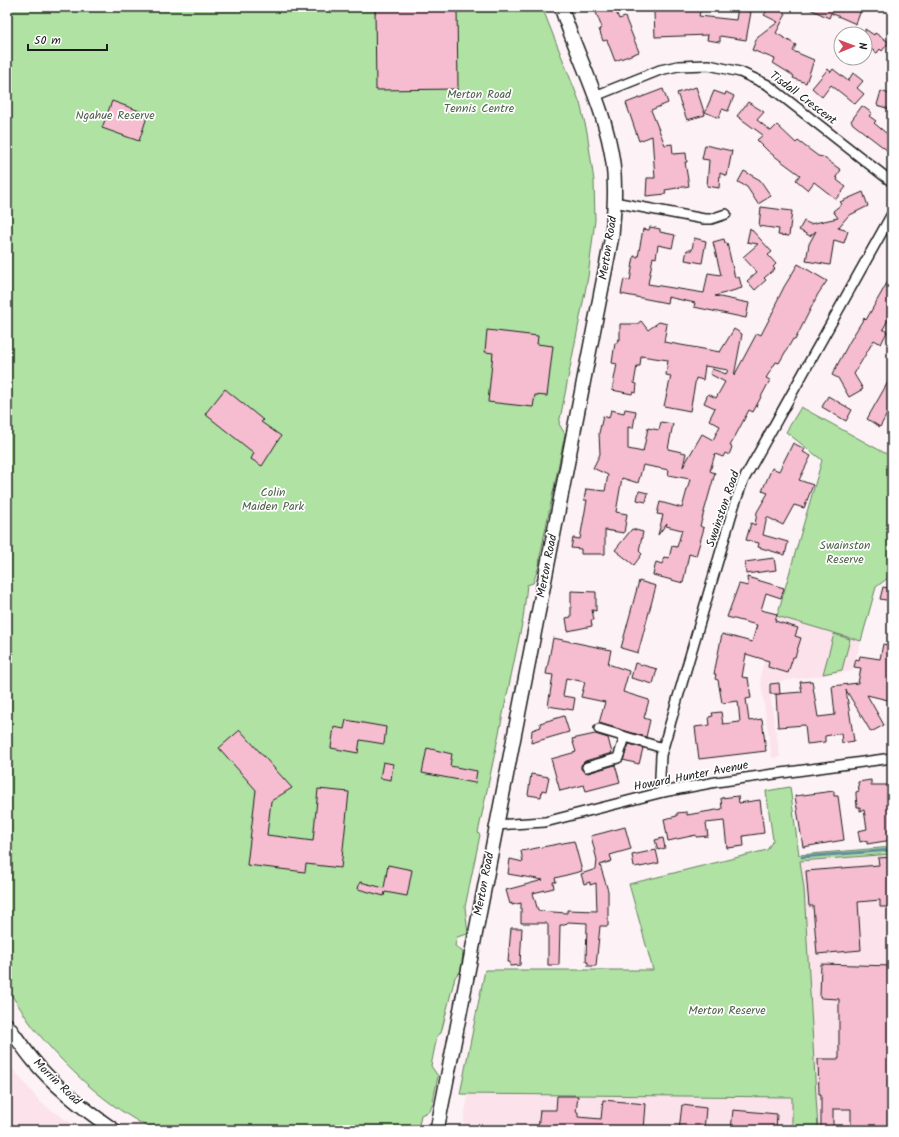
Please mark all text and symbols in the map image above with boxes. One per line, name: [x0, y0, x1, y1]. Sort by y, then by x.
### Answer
scale bar: [28, 26, 107, 52]
north arrow: [833, 26, 873, 66]
text: 50 m: [34, 31, 61, 50]
text: N: [853, 42, 871, 50]
street label: Tisdall Crescent: [765, 66, 841, 130]
park label: Merton Road Tennis Centre: [444, 85, 515, 118]
park label: Ngahue Reserve: [75, 106, 155, 125]
street label: Merton Road: [594, 214, 623, 281]
street label: Swainston Road: [701, 467, 745, 550]
park label: Colin Maiden Park: [242, 483, 305, 516]
street label: Merton Road: [532, 532, 563, 599]
park label: Swainston Reserve: [820, 536, 870, 569]
street label: Howard Hunter Avenue: [632, 755, 750, 796]
street label: Merton Road: [469, 850, 500, 917]
park label: Merton Reserve: [688, 1001, 766, 1020]
street label: Morrin Road: [28, 1054, 86, 1111]

